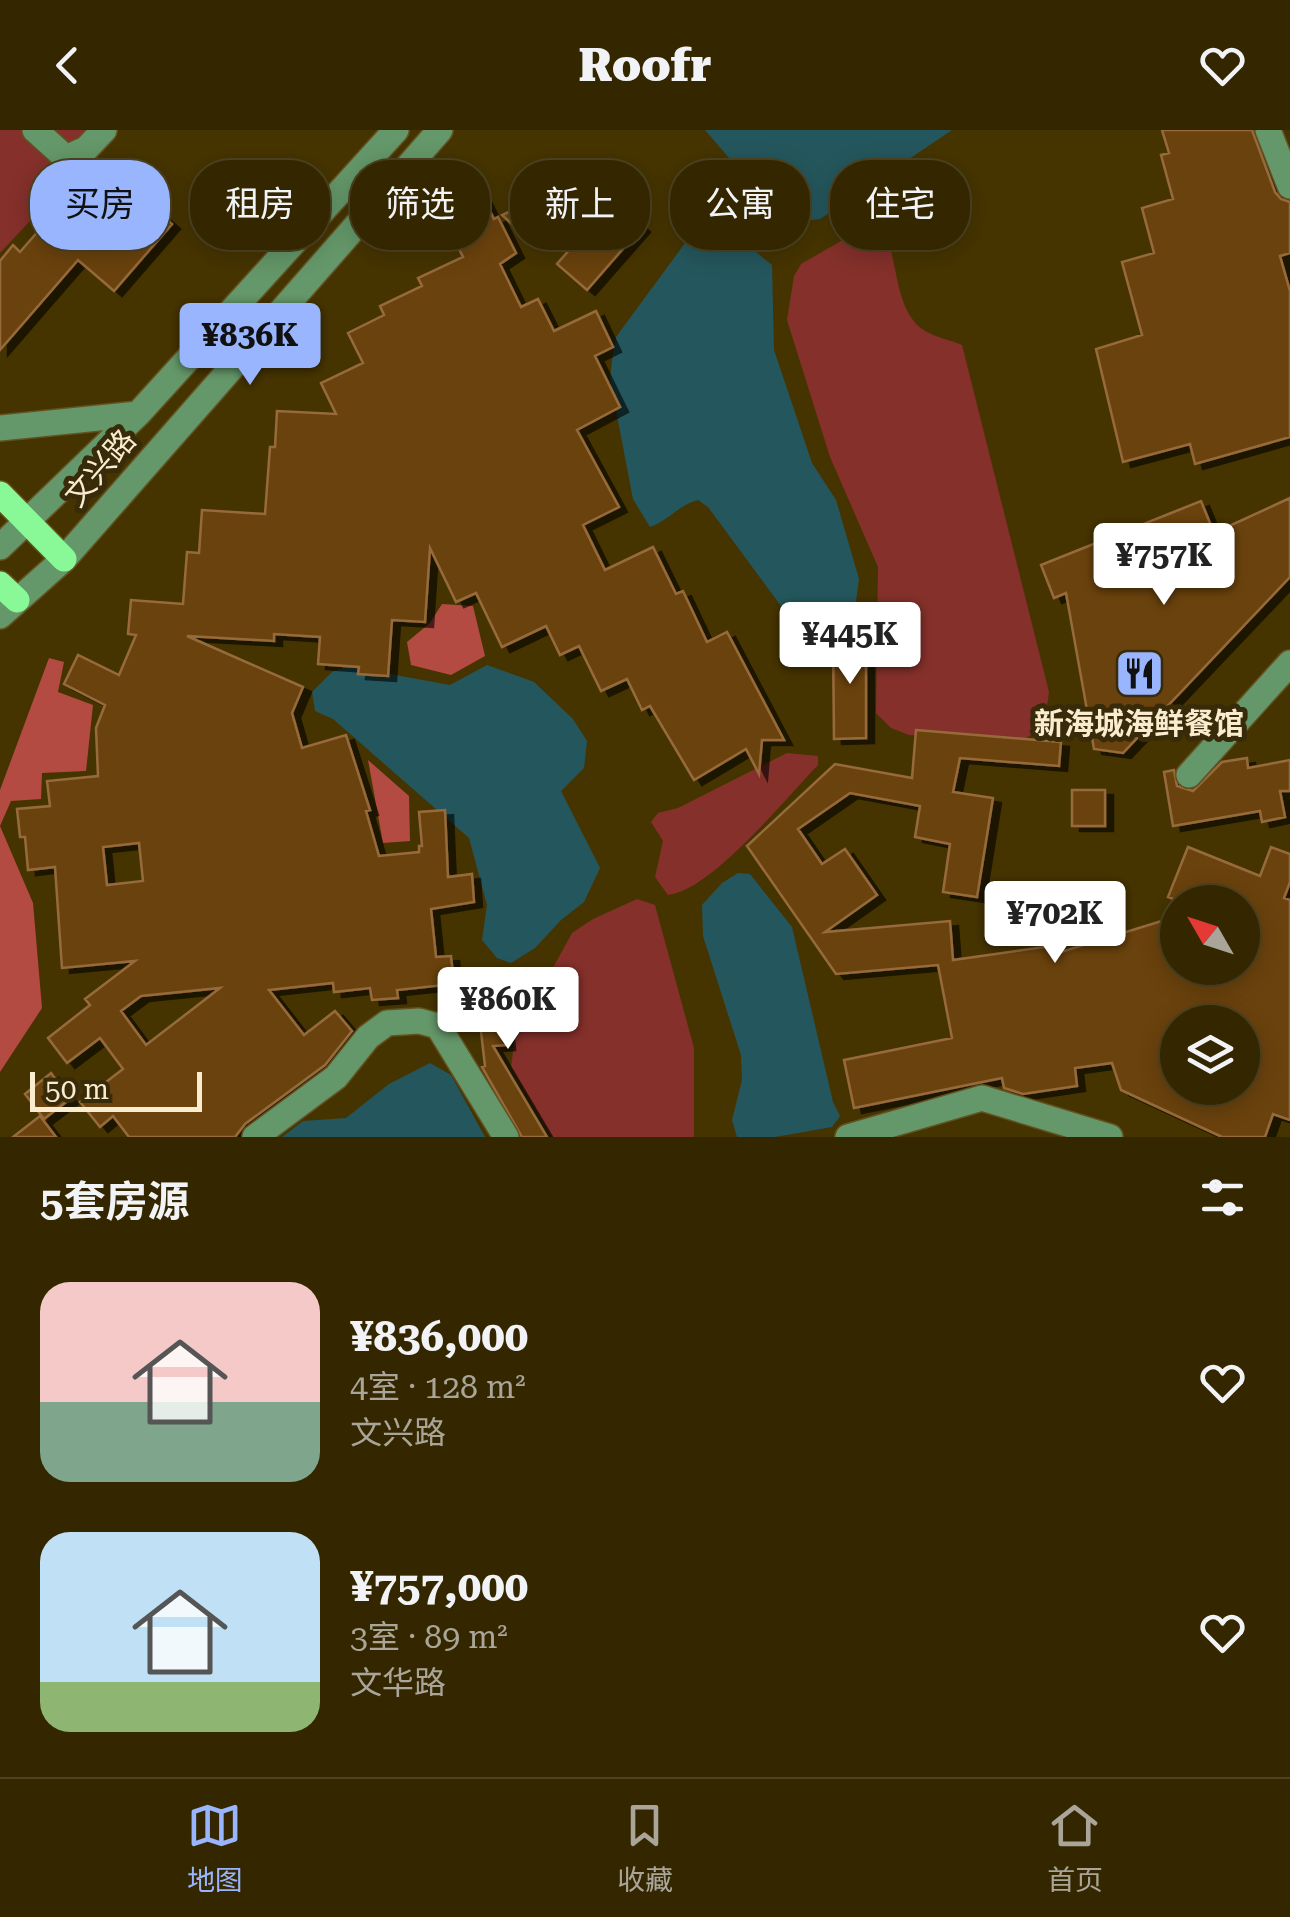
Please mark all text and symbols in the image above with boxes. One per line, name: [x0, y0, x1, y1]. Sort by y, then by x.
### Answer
icon: back: [40, 38, 95, 93]
icon: heart: [1195, 38, 1250, 93]
text: Roofr: [578, 39, 712, 92]
chip: 买房: [30, 160, 170, 250]
chip: 租房: [190, 160, 330, 250]
chip: 筛选: [350, 160, 490, 250]
chip: 新上: [510, 160, 650, 250]
chip: 公寓: [670, 160, 810, 250]
chip: 住宅: [830, 160, 970, 250]
pin: ¥836K: [180, 303, 320, 388]
text: ¥836K: [202, 316, 298, 354]
street label: 文兴路: [57, 423, 143, 513]
pin: ¥757K: [1094, 523, 1234, 608]
text: ¥757K: [1116, 536, 1212, 574]
pin: ¥445K: [780, 602, 920, 687]
text: ¥445K: [802, 615, 898, 653]
restaurant icon: 新海城海鲜餐馆: [1113, 648, 1165, 700]
place label: 新海城海鲜餐馆: [1034, 706, 1244, 741]
pin: ¥702K: [985, 881, 1125, 966]
north arrow: [1160, 885, 1260, 985]
map controls: [1160, 885, 1260, 1105]
text: ¥702K: [1007, 894, 1103, 932]
pin: ¥860K: [438, 967, 578, 1052]
text: ¥860K: [460, 980, 556, 1018]
button: layers: [1160, 1005, 1260, 1105]
scale bar: [30, 1067, 202, 1111]
text: 50 m: [45, 1073, 109, 1106]
icon: filters: [1195, 1170, 1250, 1225]
text: 5套房源: [40, 1177, 190, 1226]
text: ¥836,000: [350, 1312, 528, 1361]
icon: home: [120, 1322, 240, 1442]
icon: heart: [1195, 1355, 1250, 1410]
text: 4室 · 128 m²: [350, 1368, 526, 1406]
text: 文兴路: [350, 1414, 446, 1452]
text: ¥757,000: [350, 1562, 528, 1611]
icon: home: [120, 1572, 240, 1692]
icon: heart: [1195, 1605, 1250, 1660]
text: 3室 · 89 m²: [350, 1618, 508, 1656]
text: 文华路: [350, 1664, 446, 1702]
tab: 地图: [187, 1798, 243, 1898]
tab: 收藏: [617, 1798, 673, 1898]
tab: 首页: [1047, 1798, 1103, 1898]

